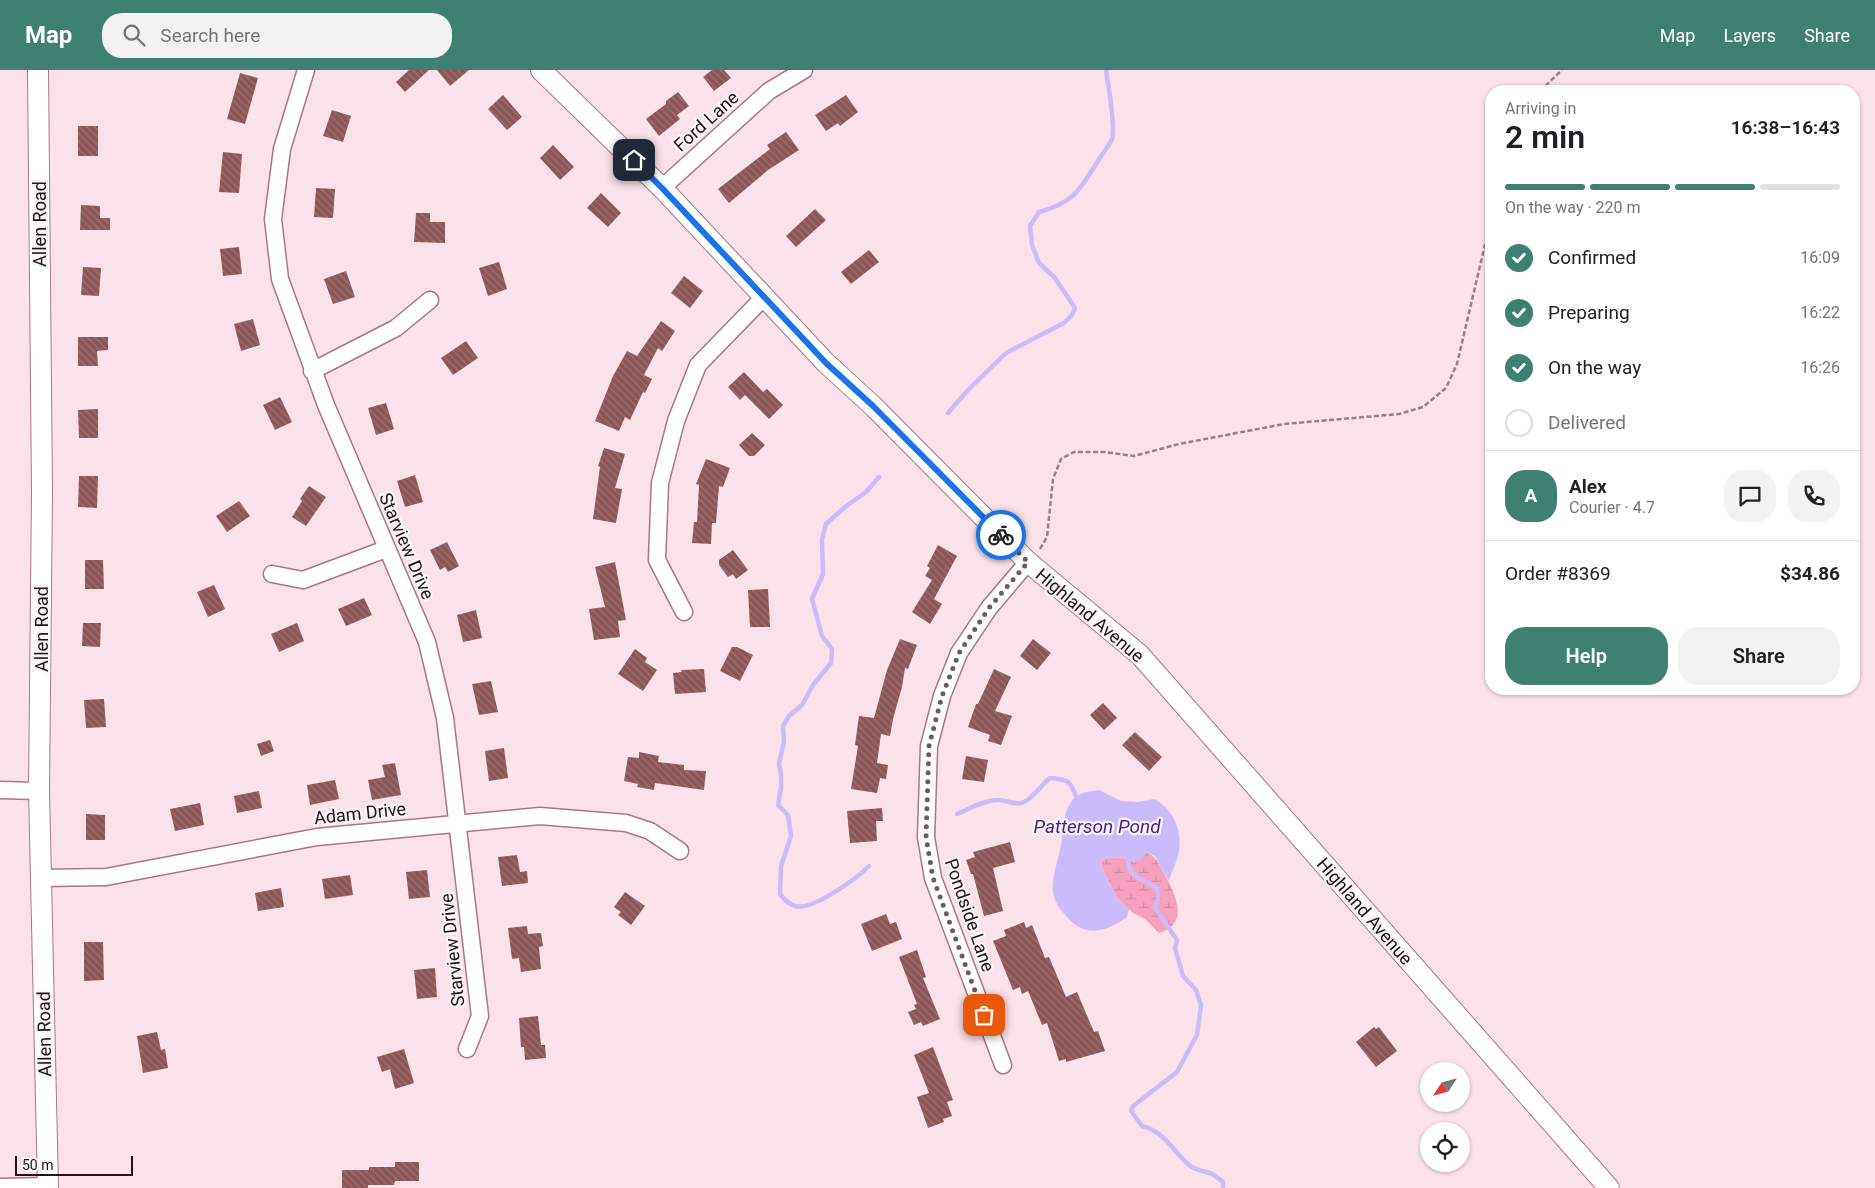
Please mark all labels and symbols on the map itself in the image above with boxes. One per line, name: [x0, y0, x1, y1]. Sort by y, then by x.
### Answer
street label: Ford Lane: [669, 87, 743, 155]
pin: [613, 139, 655, 181]
street label: Allen Road: [29, 181, 50, 267]
street label: Starview Drive: [375, 490, 439, 602]
courier: [976, 510, 1026, 560]
street label: Highland Avenue: [1032, 564, 1148, 666]
street label: Allen Road: [31, 586, 52, 672]
street label: Adam Drive: [313, 798, 407, 828]
water label: Patterson Pond: [1033, 815, 1161, 838]
street label: Highland Avenue: [1313, 853, 1417, 969]
street label: Pondside Lane: [941, 856, 999, 974]
street label: Starview Drive: [436, 892, 468, 1008]
street label: Allen Road: [33, 991, 55, 1077]
pin: [963, 994, 1005, 1036]
north arrow: [1420, 1062, 1470, 1112]
scale bar: [15, 1153, 132, 1176]

